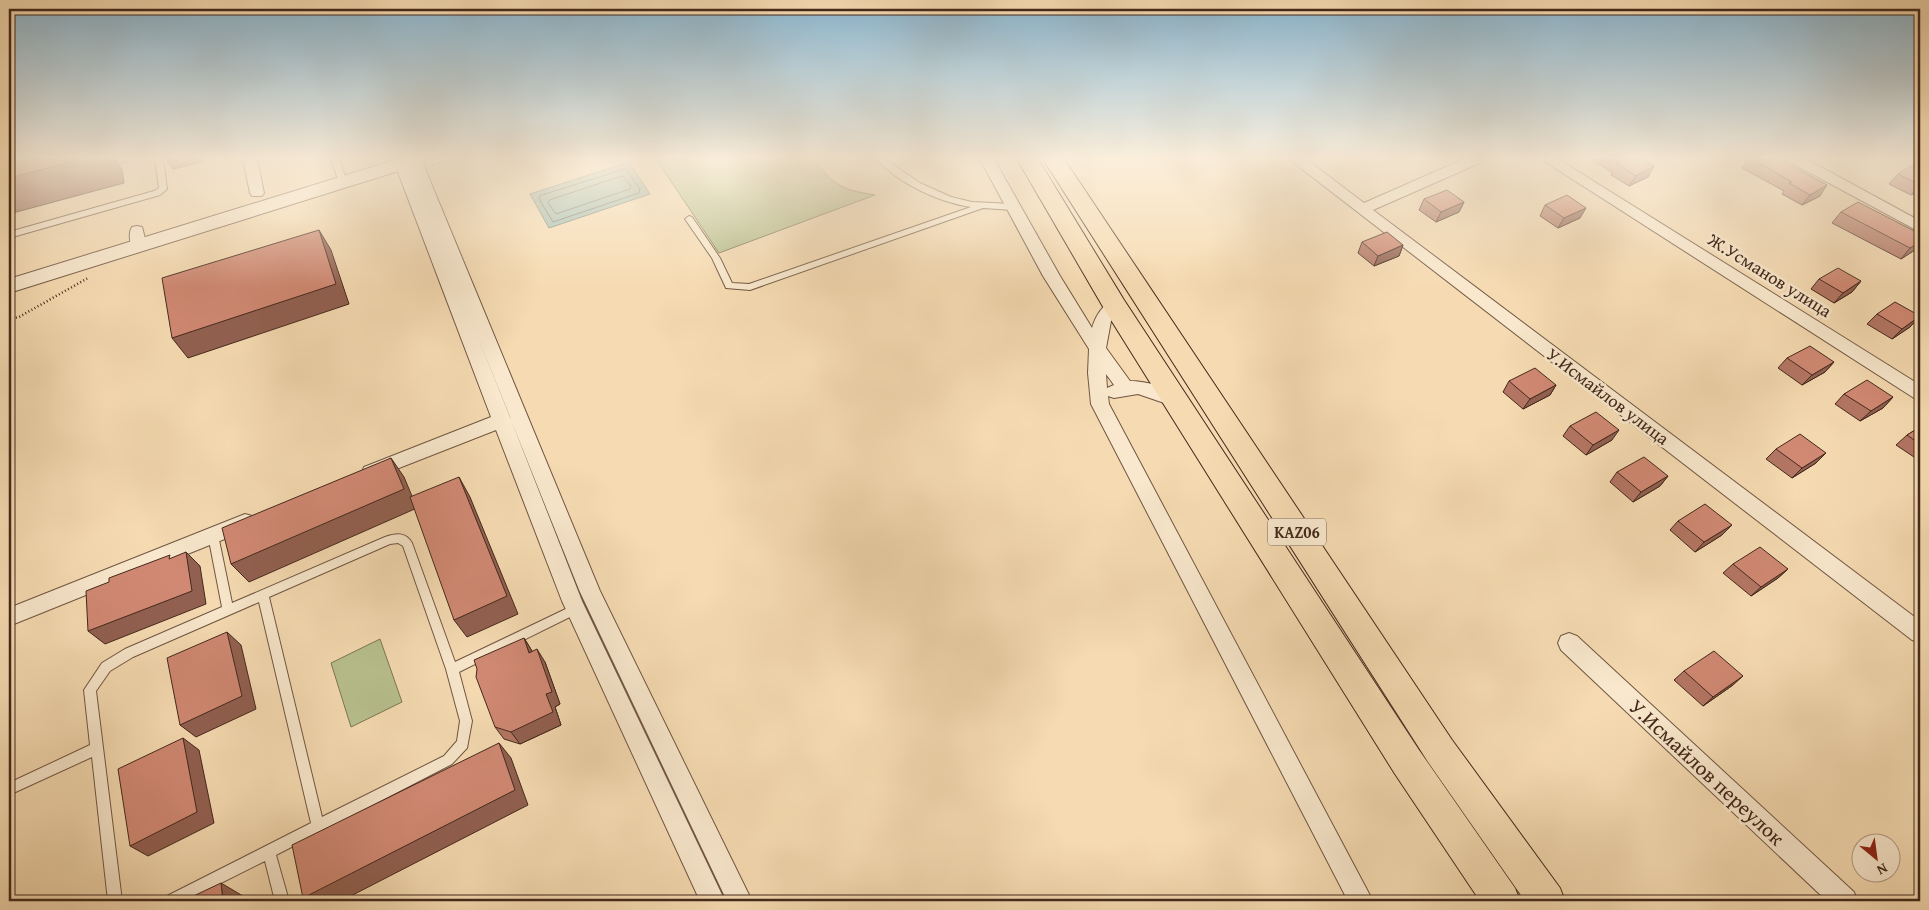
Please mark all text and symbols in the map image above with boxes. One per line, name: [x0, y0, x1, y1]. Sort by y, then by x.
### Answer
street label: Ж.Усманов улица: [1702, 225, 1838, 324]
street label: У.Исмайлов улица: [1541, 341, 1676, 452]
road number: KАZ06: [1268, 518, 1326, 546]
street label: У.Исмайлов переулок: [1622, 691, 1792, 853]
north arrow: [1852, 832, 1902, 882]
text: N: [1873, 858, 1891, 881]

